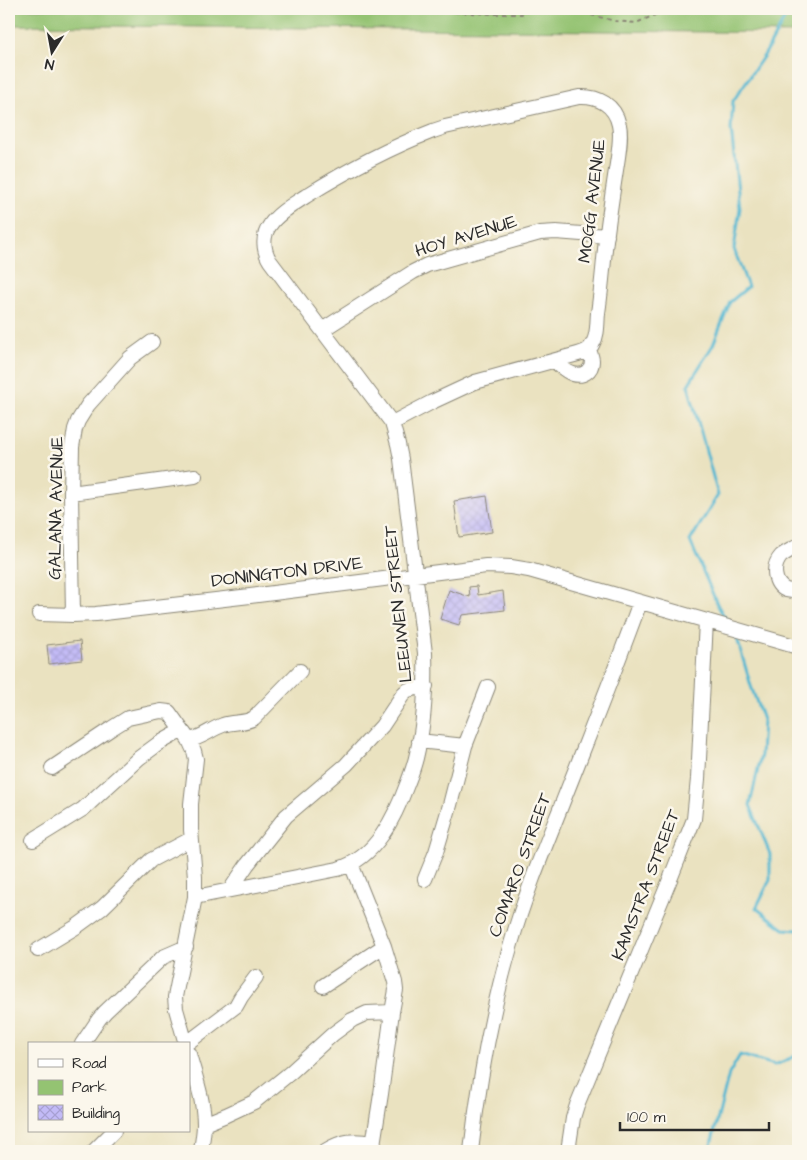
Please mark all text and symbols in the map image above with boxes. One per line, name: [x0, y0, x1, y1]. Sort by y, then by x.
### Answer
north arrow: [28, 28, 78, 78]
text: N: [43, 53, 56, 74]
street label: MOGG AVENUE: [572, 137, 612, 264]
street label: HOY AVENUE: [412, 209, 520, 263]
street label: GALANA AVENUE: [42, 436, 70, 580]
street label: LEEUWEN STREET: [377, 523, 419, 684]
street label: DONINGTON DRIVE: [210, 550, 365, 594]
street label: COMARO STREET: [482, 789, 558, 940]
street label: KAMSTRA STREET: [606, 805, 687, 964]
legend: [28, 1042, 190, 1132]
text: Road: [72, 1053, 107, 1074]
text: Park: [72, 1077, 107, 1098]
scale bar: [620, 1100, 768, 1132]
text: Building: [72, 1103, 120, 1125]
text: 100 m: [627, 1107, 666, 1128]

